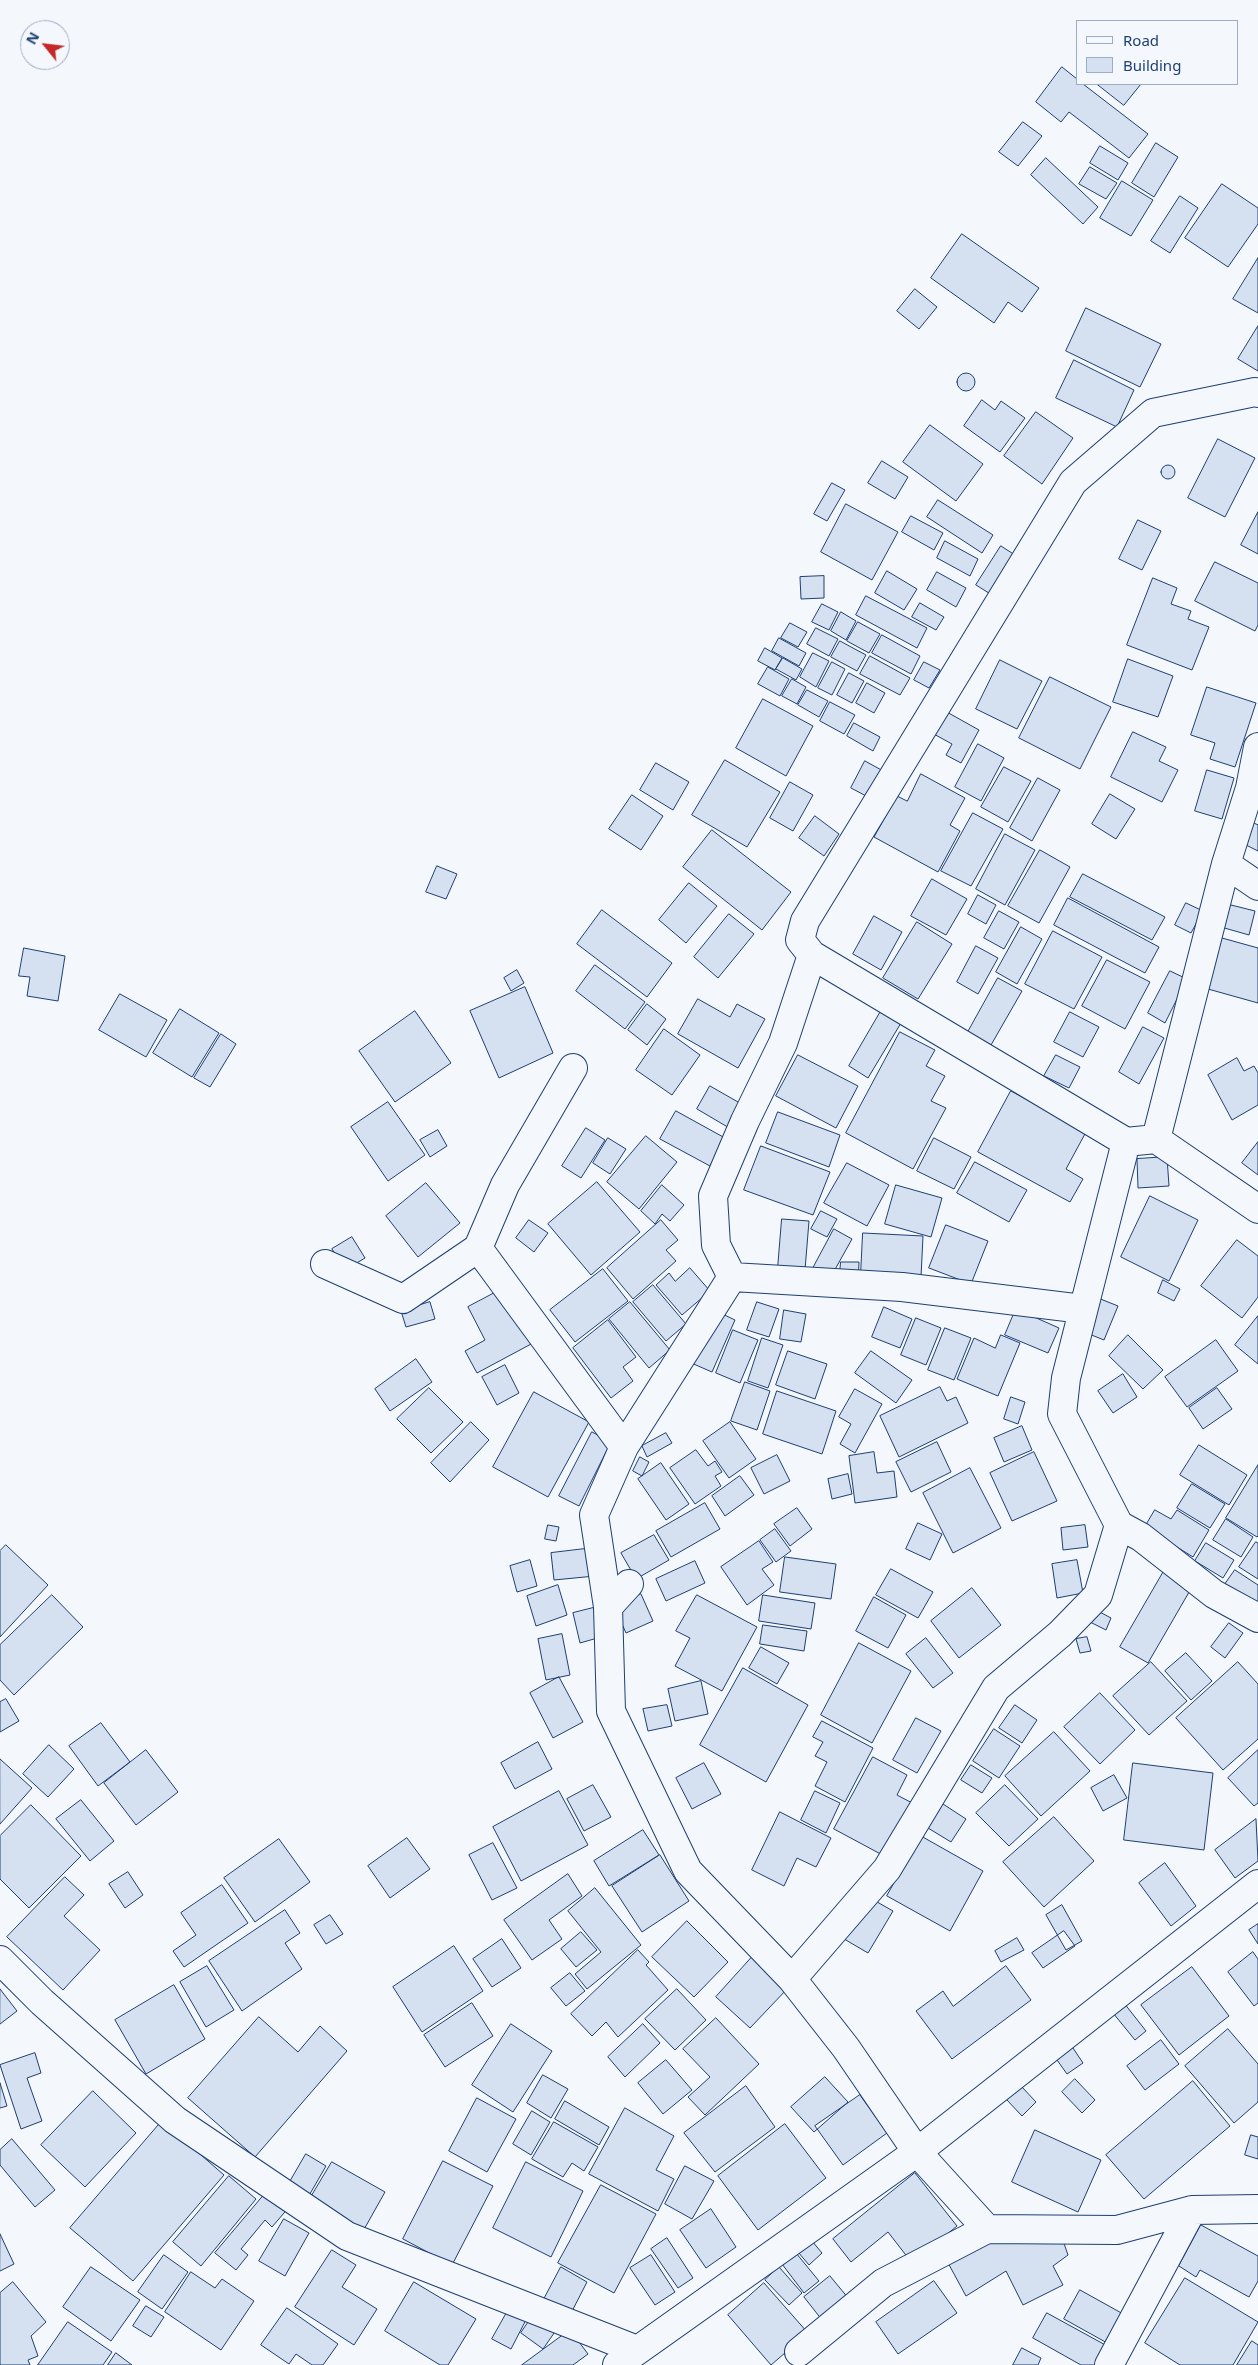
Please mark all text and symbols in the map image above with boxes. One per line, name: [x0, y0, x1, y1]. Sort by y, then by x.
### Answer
north arrow: [20, 20, 70, 70]
legend: [1076, 20, 1238, 85]
text: N: [21, 28, 43, 48]
text: Road: [1123, 30, 1159, 50]
text: Building: [1123, 55, 1181, 75]

